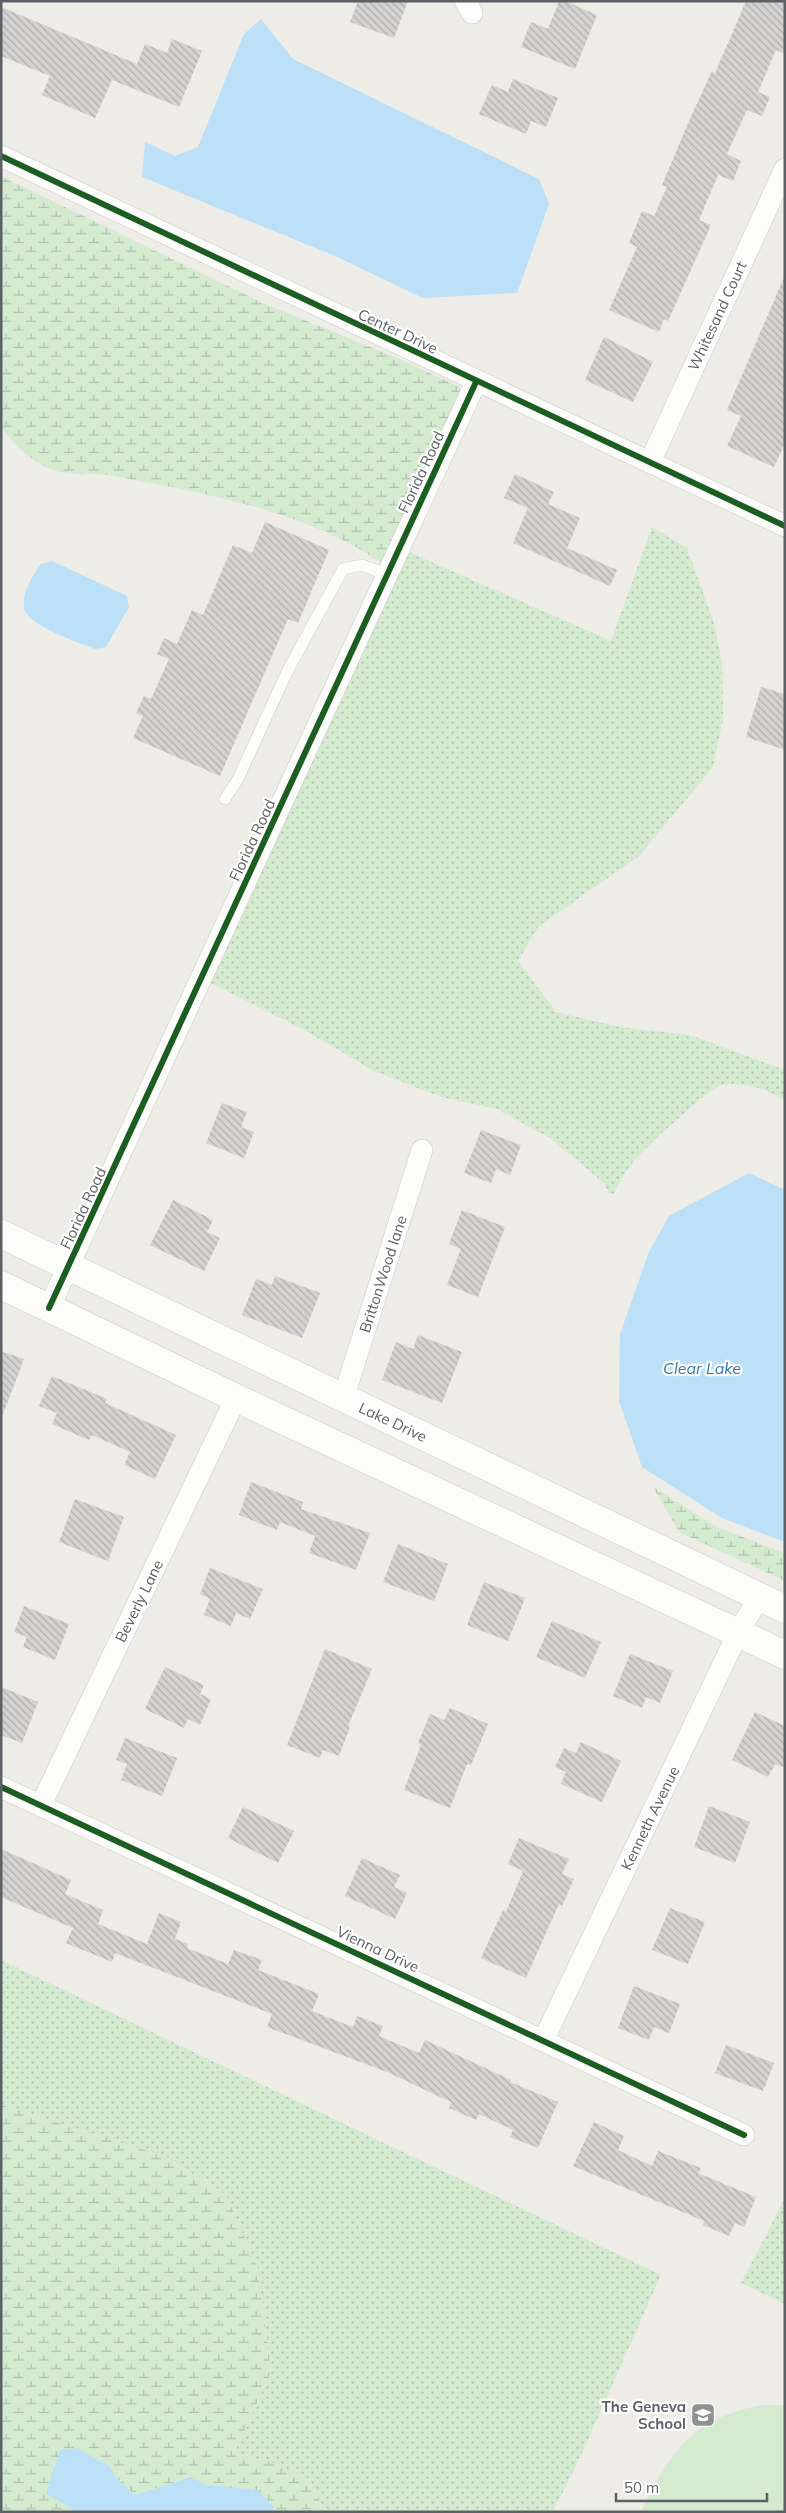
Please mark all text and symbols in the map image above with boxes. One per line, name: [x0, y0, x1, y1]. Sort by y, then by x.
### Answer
street label: Whitesand Court: [683, 258, 751, 374]
street label: Center Drive: [355, 304, 441, 358]
street label: Florida Road: [394, 428, 448, 516]
street label: Florida Road: [225, 796, 279, 884]
street label: Florida Road: [56, 1164, 110, 1252]
street label: BrittonWood lane: [355, 1213, 411, 1335]
water label: Clear Lake: [663, 1358, 741, 1378]
street label: Lake Drive: [356, 1398, 430, 1446]
street label: Beverly Lane: [111, 1557, 167, 1645]
street label: Kenneth Avenue: [617, 1763, 683, 1873]
street label: Vienna Drive: [334, 1922, 422, 1976]
place label: The Geneva School: [602, 2397, 686, 2433]
school or university icon: The Geneva School: [690, 2402, 716, 2428]
scale bar: [616, 2470, 767, 2502]
text: 50 m: [624, 2478, 659, 2497]

